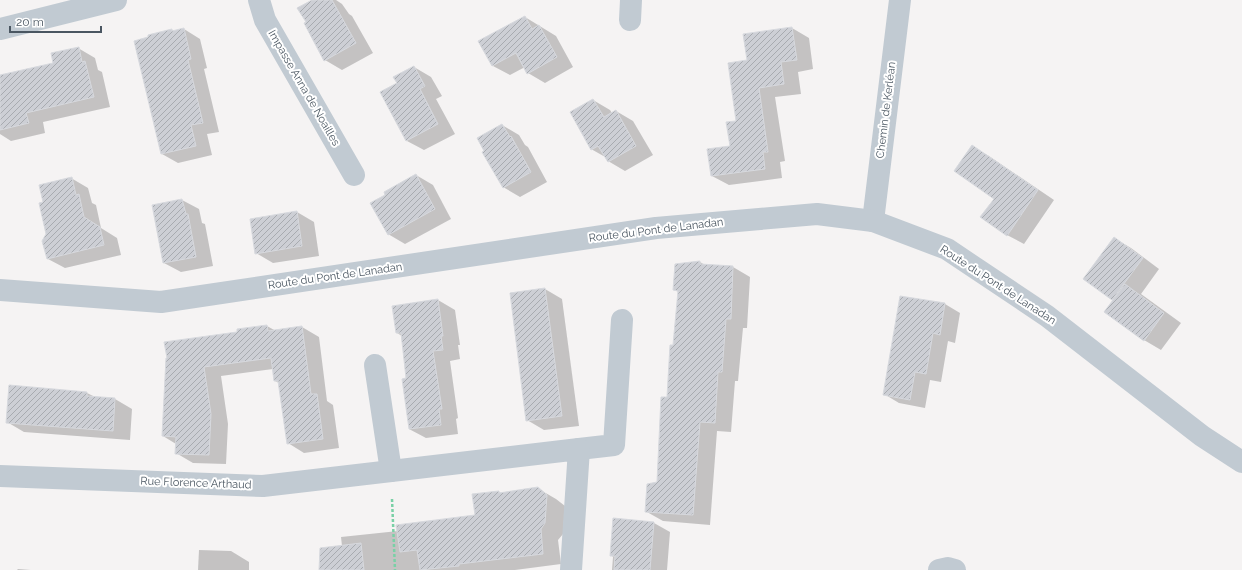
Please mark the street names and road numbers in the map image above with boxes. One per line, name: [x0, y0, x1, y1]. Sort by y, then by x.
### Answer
street label: Impasse Anna de Noailles: [266, 28, 342, 148]
street label: Chemin de Kerléan: [874, 61, 898, 159]
street label: Route du Pont de Lanadan: [588, 215, 724, 245]
street label: Route du Pont de Lanadan: [938, 243, 1058, 327]
street label: Route du Pont de Lanadan: [267, 260, 403, 292]
street label: Rue Florence Arthaud: [140, 475, 252, 491]

